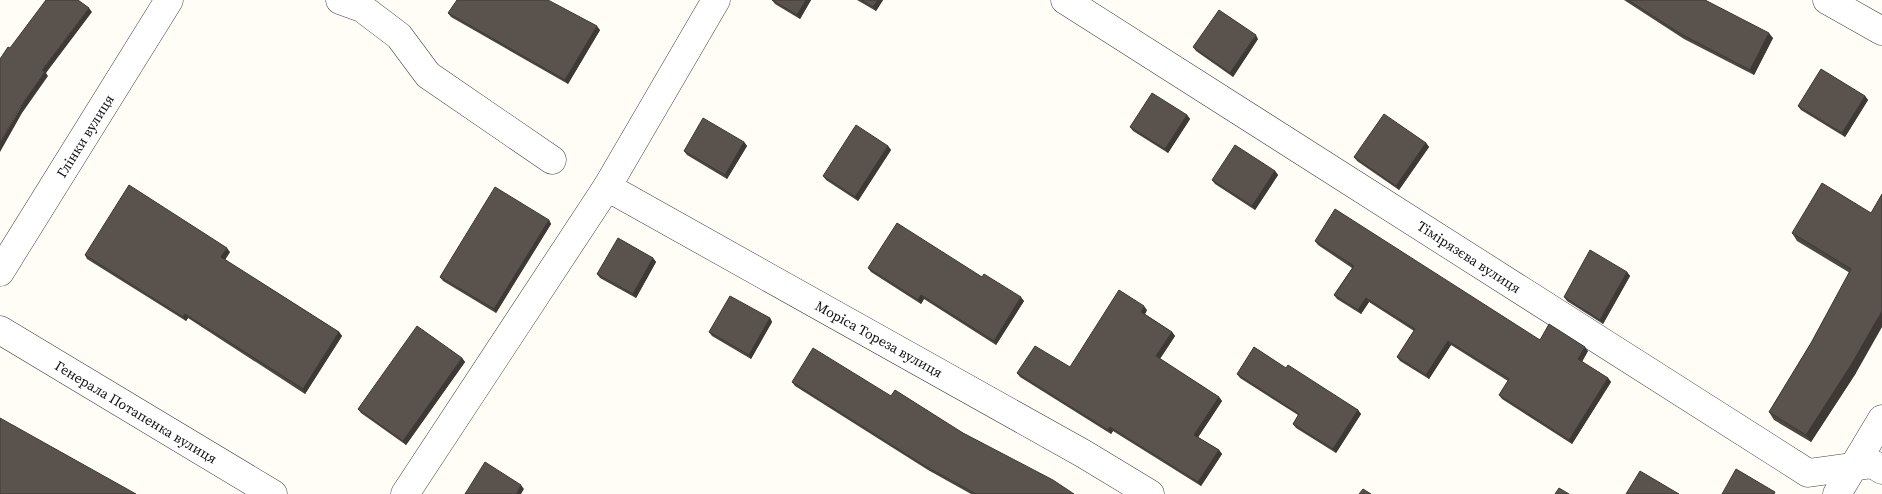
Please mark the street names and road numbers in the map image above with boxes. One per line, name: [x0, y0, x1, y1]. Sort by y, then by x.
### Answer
street label: Глінки вулиця: [51, 91, 119, 181]
street label: Тімірязєва вулиця: [1413, 216, 1525, 298]
street label: Моріса Тореза вулиця: [812, 296, 946, 382]
street label: Генерала Потапенка вулиця: [51, 356, 221, 468]

